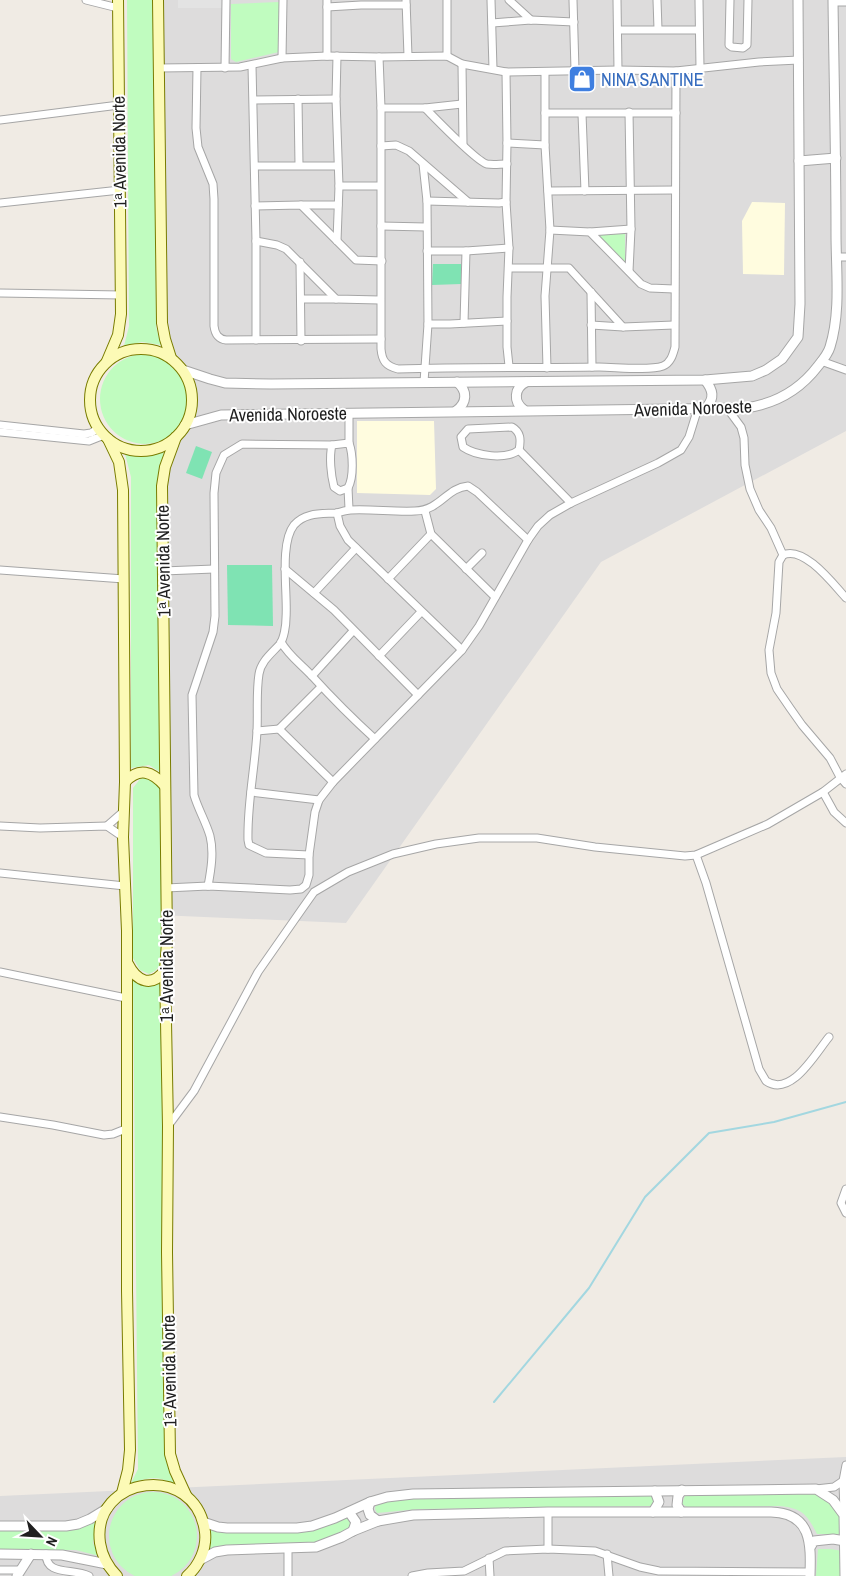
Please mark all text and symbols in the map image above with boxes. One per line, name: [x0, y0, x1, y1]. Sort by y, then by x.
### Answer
shop icon: NINA SANTINE: [567, 64, 597, 94]
place label: NINA SANTINE: [601, 67, 704, 92]
street label: 1ᵃ Avenida Norte: [106, 96, 132, 208]
street label: Avenida Noroeste: [633, 393, 752, 423]
street label: Avenida Noroeste: [228, 400, 347, 428]
street label: 1ᵃ Avenida Norte: [150, 505, 176, 617]
street label: 1ᵃ Avenida Norte: [154, 910, 179, 1022]
street label: 1ᵃ Avenida Norte: [156, 1315, 182, 1427]
north arrow: [15, 1511, 65, 1561]
text: N: [42, 1534, 62, 1549]

